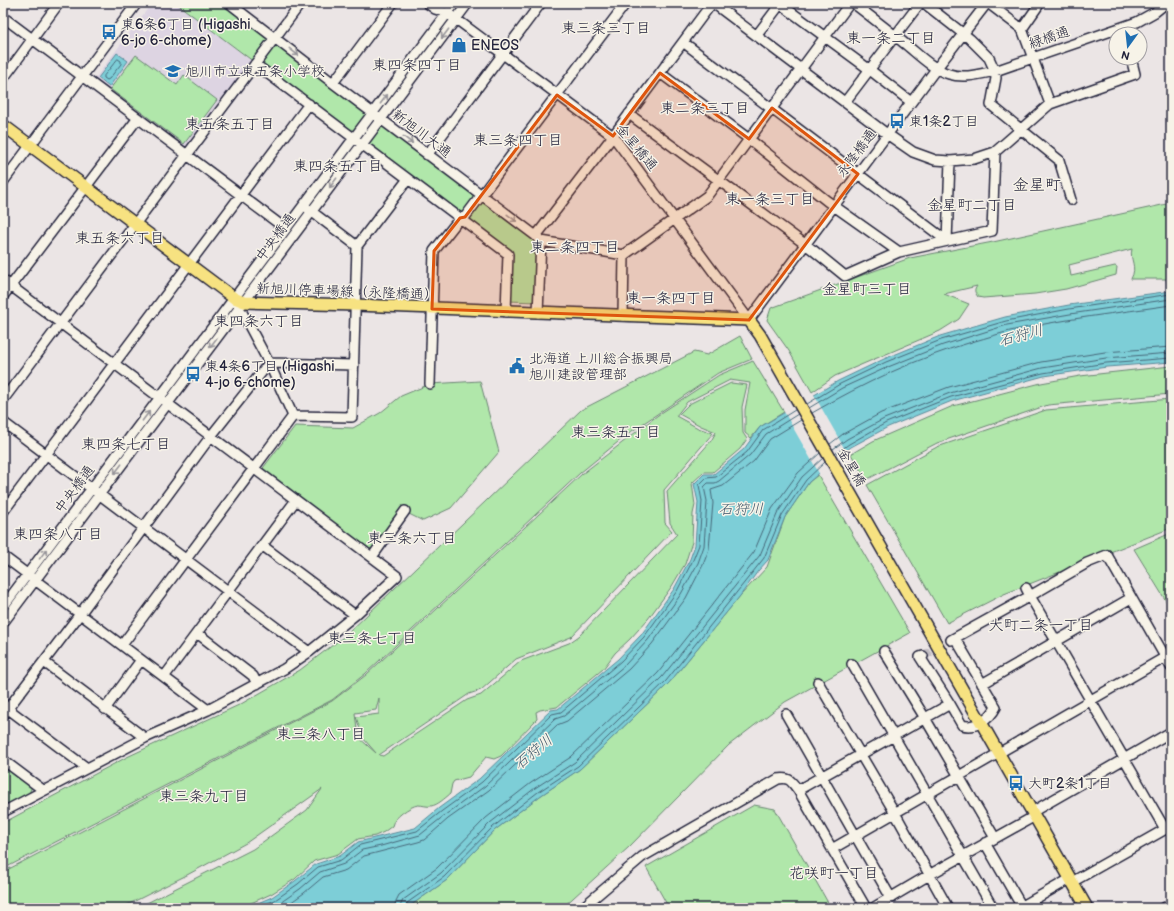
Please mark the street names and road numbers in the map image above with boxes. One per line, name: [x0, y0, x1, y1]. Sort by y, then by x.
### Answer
street label: 緑橋通: [1027, 23, 1072, 52]
street label: 新旭川大通: [389, 106, 455, 161]
street label: 金星橋通: [612, 120, 661, 174]
street label: 永隆橋通: [833, 126, 880, 181]
street label: 中央橋通: [252, 210, 299, 265]
street label: 新旭川停車場線（永隆橋通）: [256, 280, 438, 303]
street label: 金星橋: [834, 445, 869, 490]
street label: 中央橋通: [51, 462, 98, 517]

